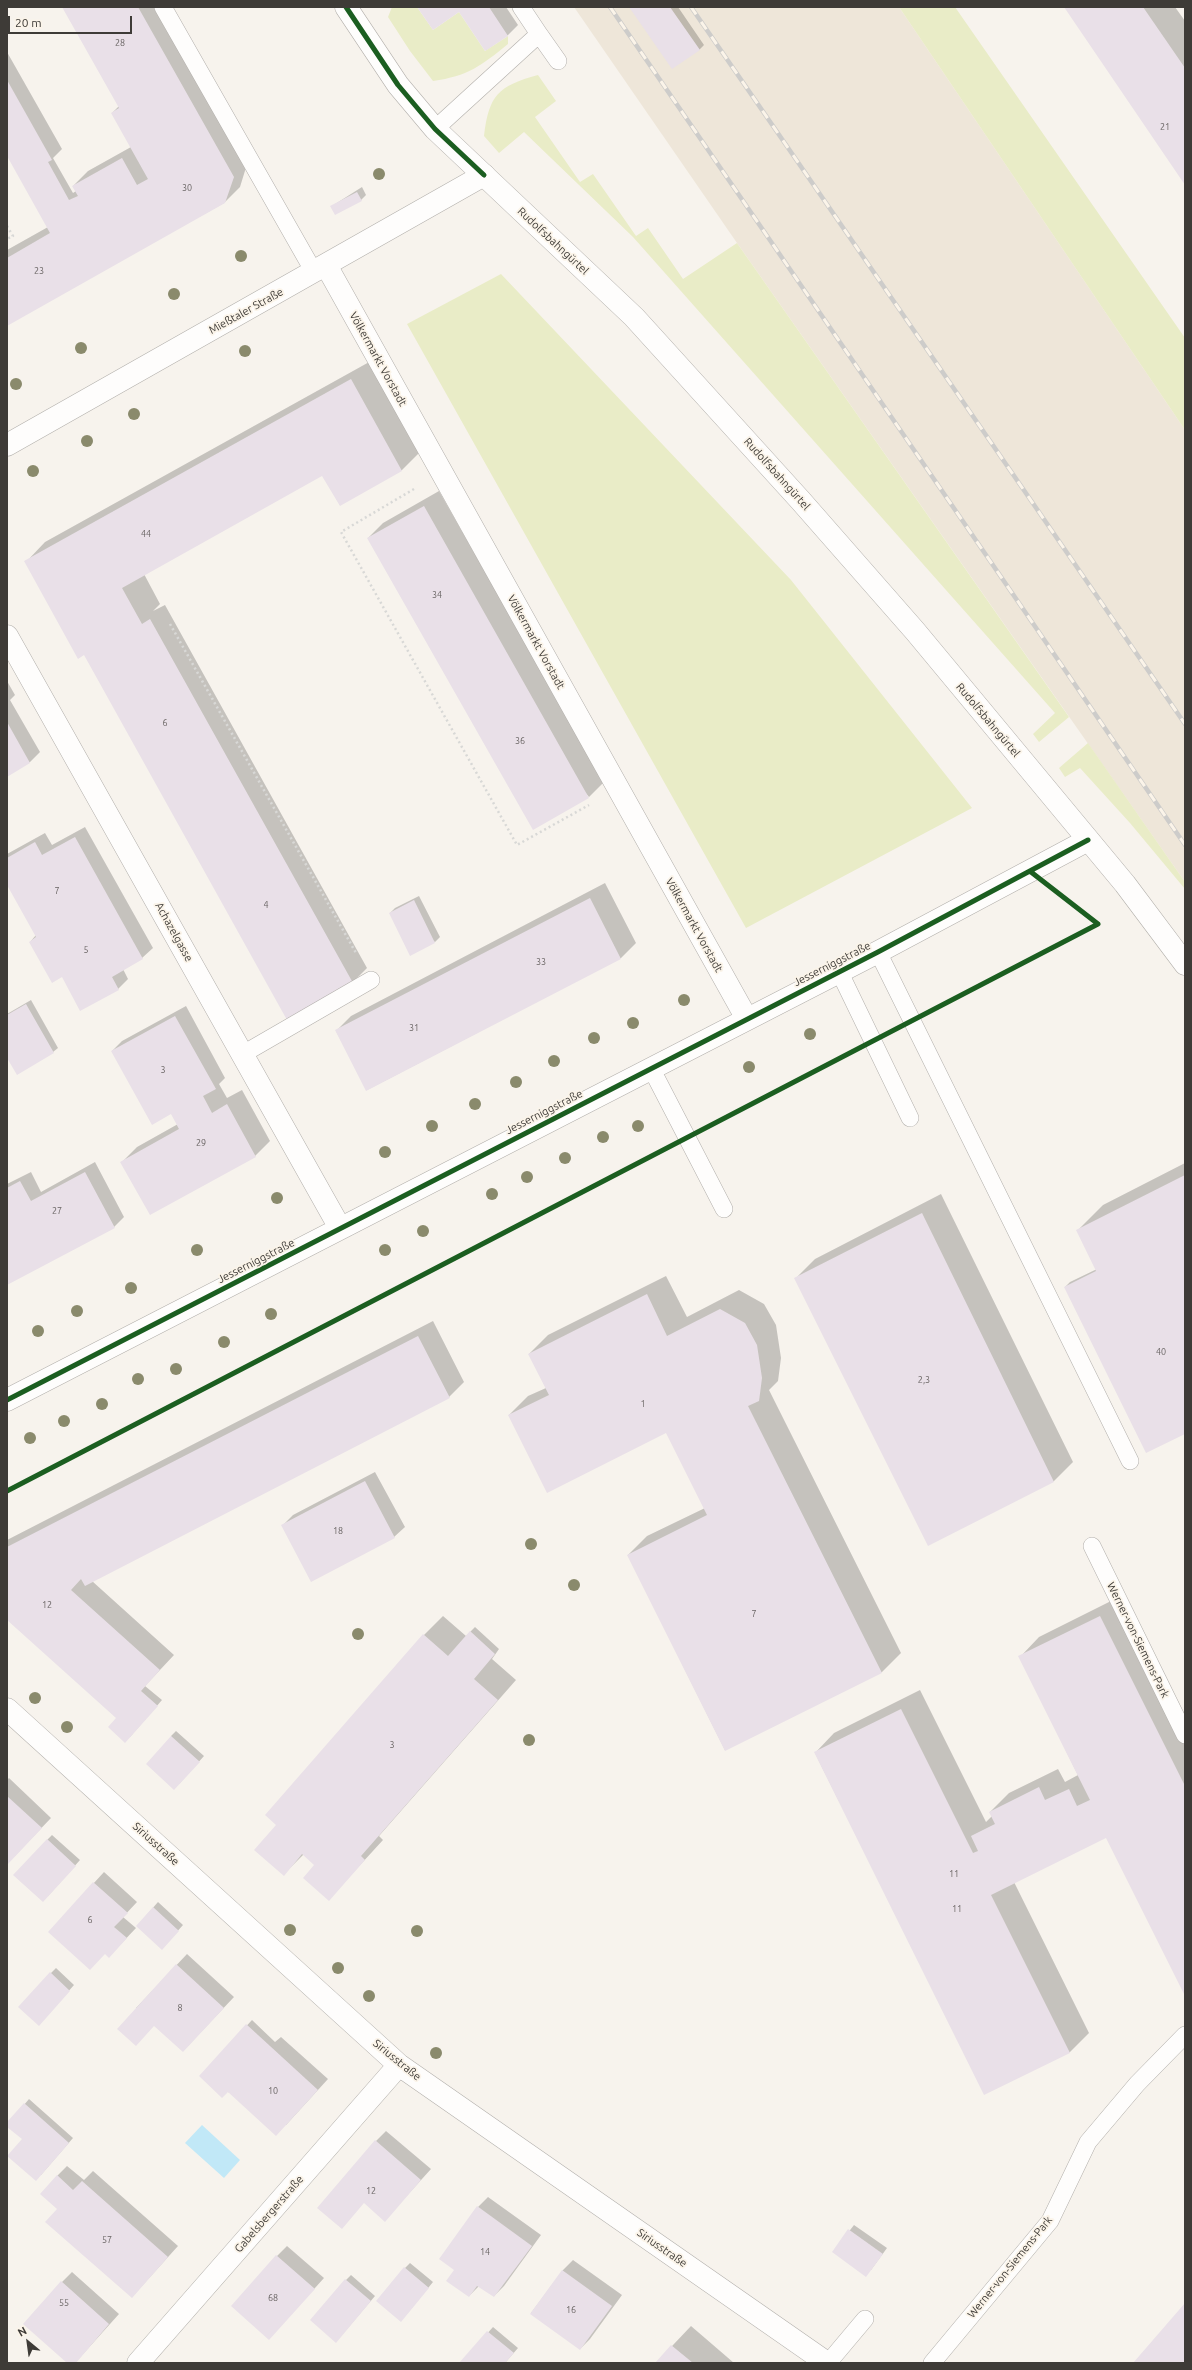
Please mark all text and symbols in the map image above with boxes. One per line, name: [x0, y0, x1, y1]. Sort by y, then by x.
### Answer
scale bar: [10, 8, 134, 34]
text: 20 m: [15, 16, 42, 29]
house number: 28: [115, 38, 125, 48]
house number: 21: [1160, 122, 1170, 132]
house number: 30: [182, 183, 192, 193]
street label: Rudolfsbahngürtel: [515, 205, 591, 277]
house number: 23: [34, 266, 44, 276]
street label: Mießtaler Straße: [206, 285, 286, 337]
street label: Völkermarkt Vorstadt: [347, 309, 409, 409]
street label: Rudolfsbahngürtel: [741, 435, 813, 513]
house number: 44: [141, 529, 151, 539]
house number: 34: [432, 590, 442, 600]
street label: Völkermarkt Vorstadt: [505, 592, 567, 692]
street label: Rudolfsbahngürtel: [953, 680, 1023, 760]
house number: 6: [162, 718, 168, 728]
house number: 36: [515, 736, 525, 746]
street label: Völkermarkt Vorstadt: [663, 875, 725, 975]
house number: 7: [54, 886, 60, 896]
street label: Achazelgasse: [152, 900, 196, 964]
house number: 4: [263, 900, 269, 910]
street label: Jesserniggstraße: [791, 939, 873, 989]
house number: 5: [83, 945, 89, 955]
house number: 33: [536, 957, 546, 967]
house number: 31: [409, 1023, 419, 1033]
house number: 3: [160, 1065, 166, 1075]
street label: Jesserniggstraße: [503, 1087, 585, 1137]
house number: 29: [196, 1138, 206, 1148]
house number: 27: [52, 1206, 62, 1216]
street label: Jesserniggstraße: [215, 1236, 297, 1286]
house number: 40: [1156, 1347, 1166, 1357]
house number: 2,3: [918, 1375, 930, 1385]
house number: 1: [640, 1399, 646, 1409]
house number: 18: [333, 1526, 343, 1536]
street label: Werner-von-Siemens-Park: [1104, 1580, 1172, 1700]
house number: 12: [42, 1600, 52, 1610]
house number: 7: [751, 1609, 757, 1619]
house number: 3: [389, 1740, 395, 1750]
street label: Siriusstraße: [130, 1820, 182, 1868]
house number: 11: [949, 1869, 959, 1879]
house number: 11: [952, 1904, 962, 1914]
house number: 6: [87, 1915, 93, 1925]
house number: 8: [177, 2003, 183, 2013]
street label: Siriusstraße: [370, 2037, 424, 2083]
house number: 10: [268, 2086, 278, 2096]
street label: Gabelsbergerstraße: [232, 2173, 306, 2255]
house number: 12: [366, 2186, 376, 2196]
street label: Werner-von-Siemens-Park: [965, 2213, 1055, 2321]
street label: Siriusstraße: [634, 2226, 690, 2270]
house number: 57: [102, 2235, 112, 2245]
house number: 14: [480, 2247, 490, 2257]
house number: 68: [268, 2293, 278, 2303]
house number: 55: [59, 2298, 69, 2308]
house number: 16: [566, 2305, 576, 2315]
north arrow: [8, 2322, 48, 2362]
text: N: [16, 2324, 29, 2339]

